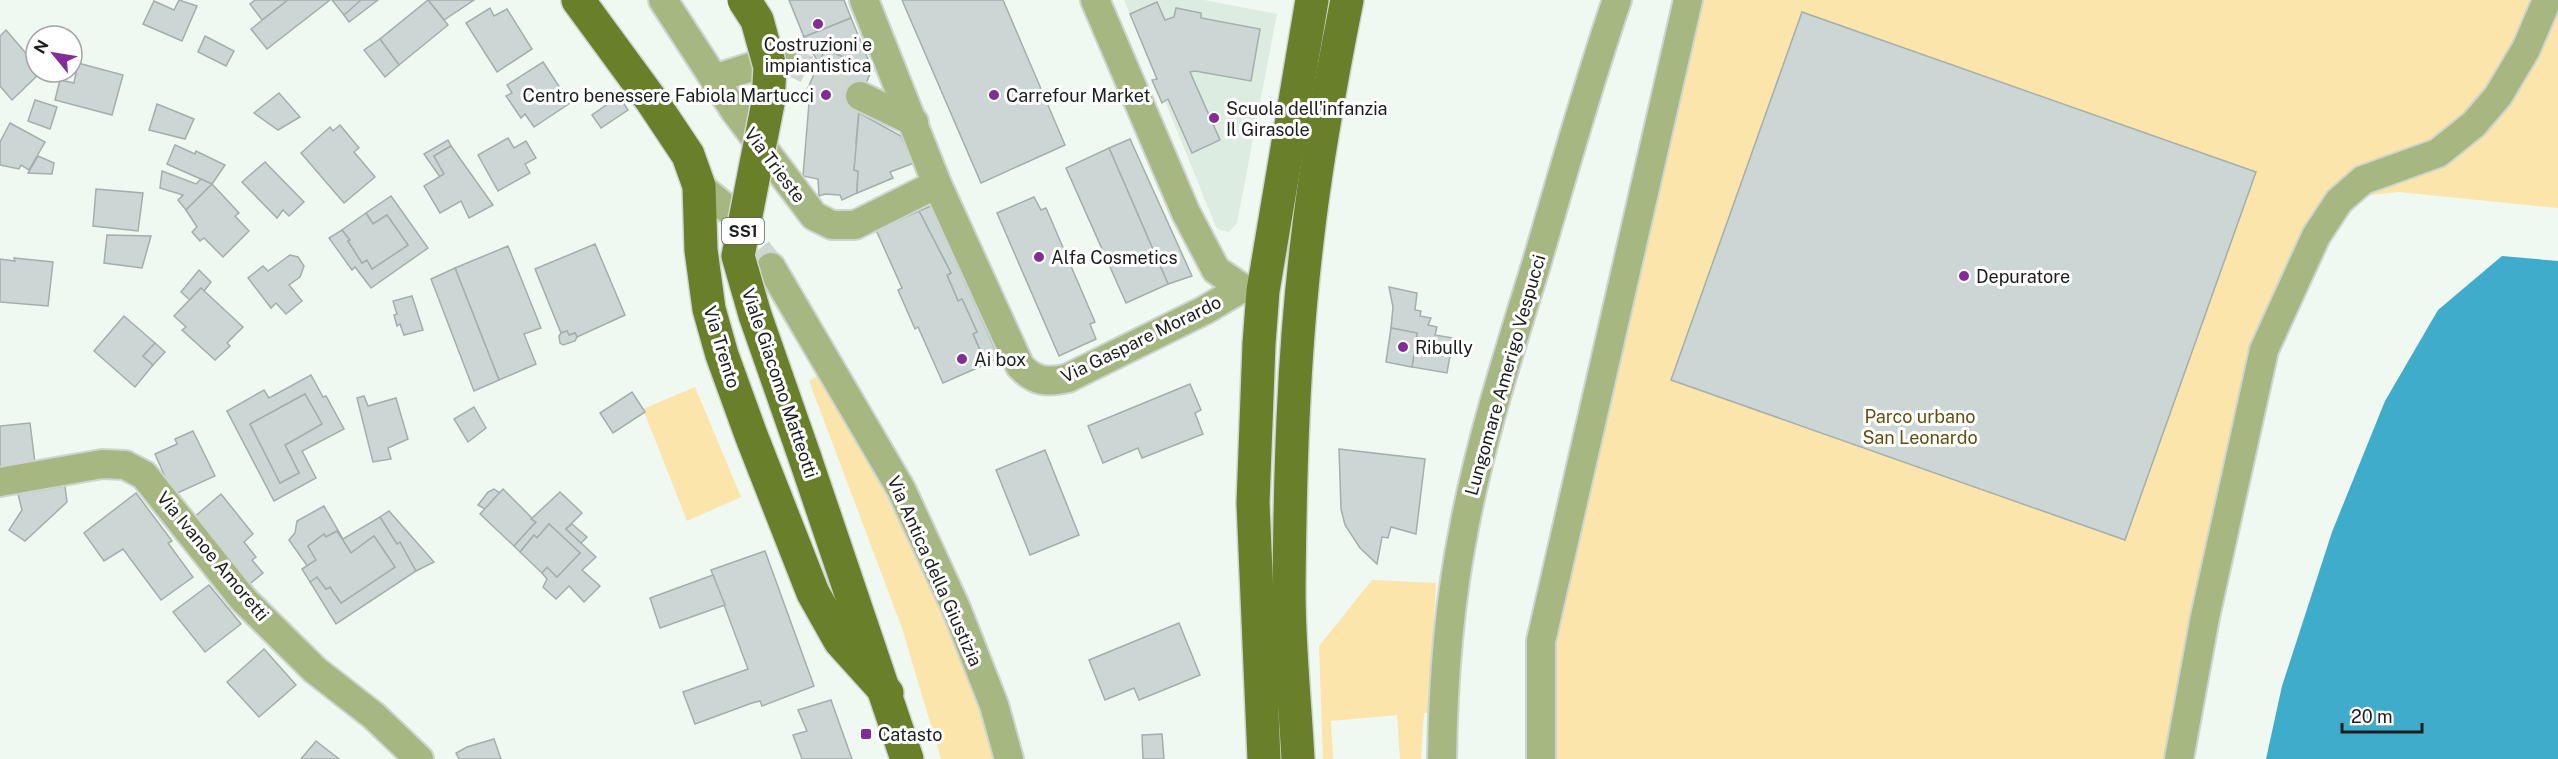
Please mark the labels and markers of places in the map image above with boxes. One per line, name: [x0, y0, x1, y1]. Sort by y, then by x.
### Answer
marker: Costruzioni e impiantistica: [811, 17, 825, 31]
place label: Costruzioni e impiantistica: [764, 34, 872, 76]
place label: Centro benessere Fabiola Martucci: [523, 85, 814, 106]
place label: Carrefour Market: [1006, 85, 1150, 106]
marker: Centro benessere Fabiola Martucci: [819, 88, 833, 102]
marker: Carrefour Market: [987, 88, 1001, 102]
place label: Scuola dell'infanzia Il Girasole: [1226, 98, 1388, 140]
marker: Scuola dell'infanzia Il Girasole: [1207, 111, 1221, 125]
place label: Alfa Cosmetics: [1051, 247, 1178, 268]
marker: Alfa Cosmetics: [1032, 250, 1046, 264]
place label: Depuratore: [1976, 266, 2070, 287]
marker: Depuratore: [1957, 269, 1971, 283]
place label: Ribully: [1415, 337, 1473, 358]
marker: Ribully: [1396, 340, 1410, 354]
place label: Ai box: [974, 349, 1026, 370]
marker: Ai box: [955, 352, 969, 366]
place label: Catasto: [878, 724, 942, 745]
marker: Catasto: [859, 727, 873, 741]

